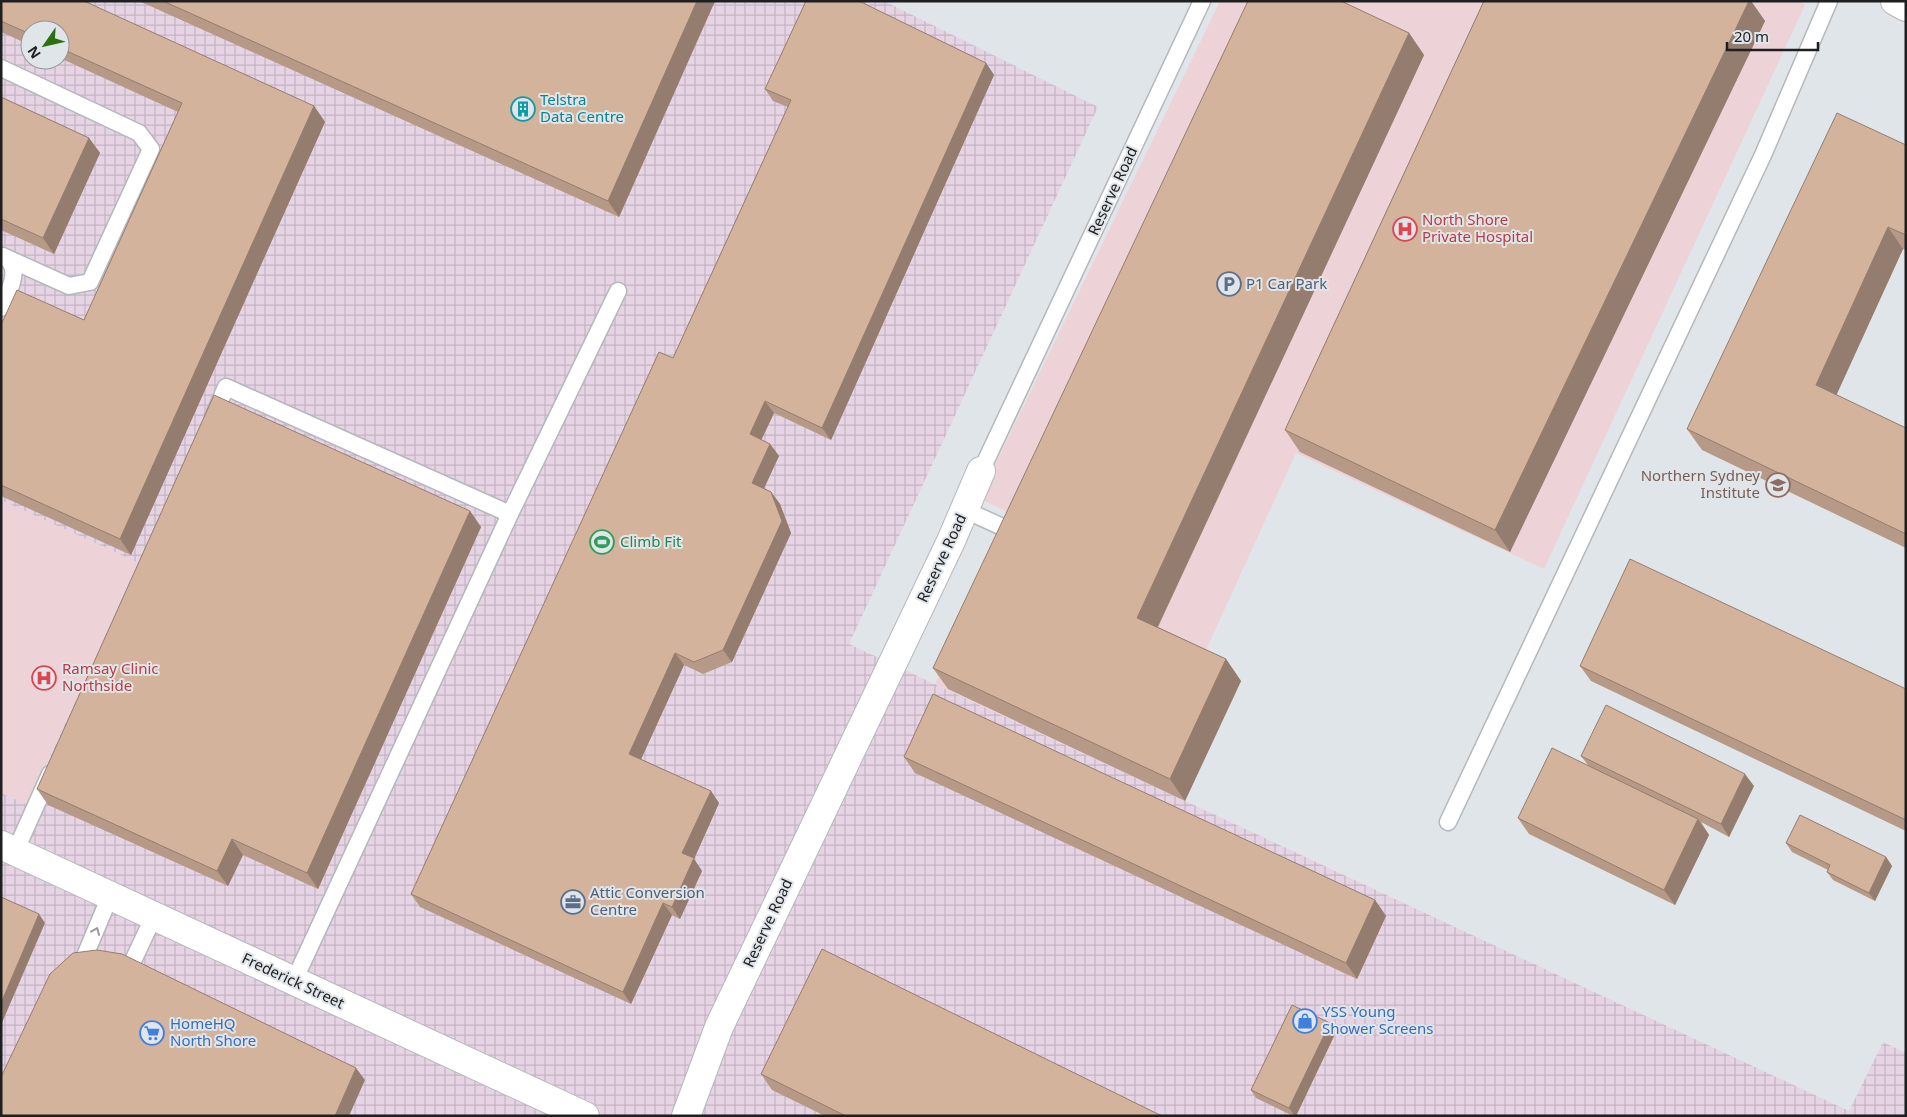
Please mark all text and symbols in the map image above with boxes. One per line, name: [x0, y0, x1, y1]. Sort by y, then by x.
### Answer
north arrow: [20, 20, 70, 70]
scale bar: [1727, 20, 1818, 52]
text: 20 m: [1734, 26, 1769, 46]
text: N: [23, 43, 45, 63]
place label: Telstra Data Centre: [540, 89, 624, 126]
building icon: Telstra Data Centre: [510, 96, 536, 122]
street label: Reserve Road: [1083, 143, 1141, 238]
place label: North Shore Private Hospital: [1422, 209, 1533, 246]
hospital icon: North Shore Private Hospital: [1392, 216, 1418, 242]
parking icon: P1 Car Park: [1216, 271, 1242, 297]
place label: P1 Car Park: [1246, 273, 1327, 293]
place label: Northern Sydney Institute: [1641, 465, 1760, 502]
school or university icon: Northern Sydney Institute: [1765, 472, 1791, 498]
street label: Reserve Road: [912, 510, 970, 605]
sports icon: Climb Fit: [589, 529, 615, 555]
place label: Climb Fit: [620, 531, 682, 551]
place label: Ramsay Clinic Northside: [62, 658, 158, 695]
hospital icon: Ramsay Clinic Northside: [31, 665, 57, 691]
street label: Reserve Road: [738, 875, 796, 970]
place label: Attic Conversion Centre: [590, 882, 705, 919]
office icon: Attic Conversion Centre: [560, 889, 586, 915]
one-way arrow: [89, 927, 100, 936]
street label: Frederick Street: [239, 948, 348, 1013]
place label: YSS Young Shower Screens: [1322, 1001, 1433, 1038]
shop icon: YSS Young Shower Screens: [1292, 1008, 1318, 1034]
place label: HomeHQ North Shore: [170, 1013, 256, 1050]
supermarket icon: HomeHQ North Shore: [139, 1020, 165, 1046]

